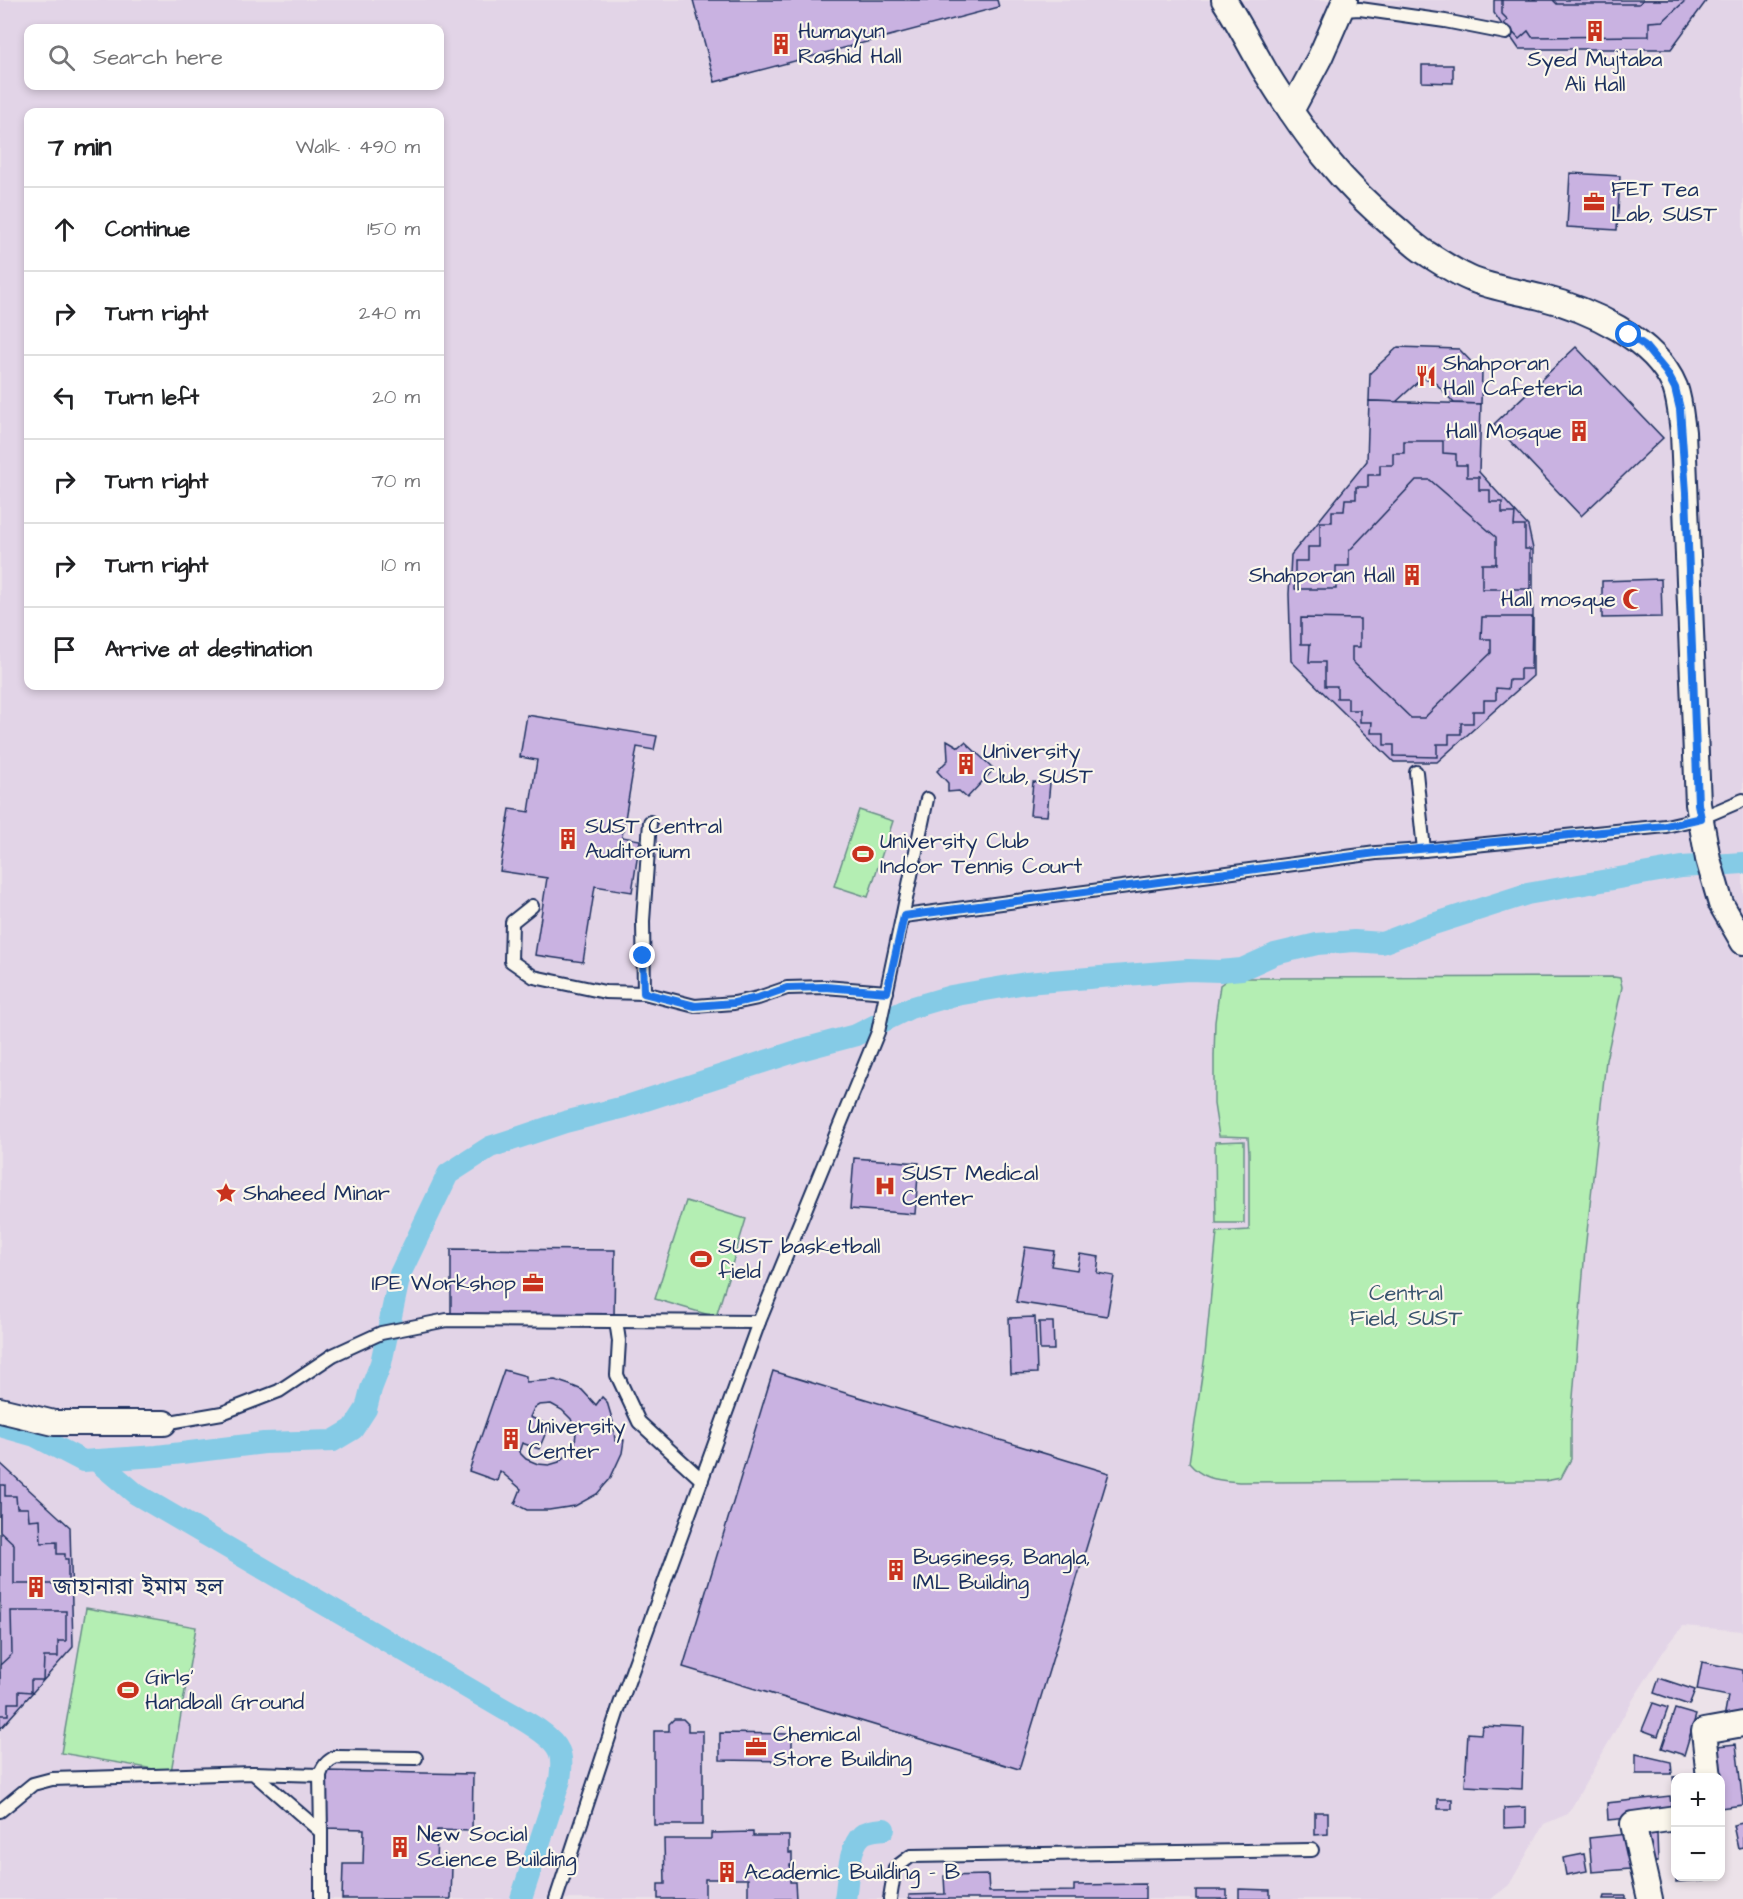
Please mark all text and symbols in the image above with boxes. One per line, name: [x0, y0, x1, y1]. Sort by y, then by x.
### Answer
place label: Humayun Rashid Hall: [798, 16, 902, 72]
building icon: Syed Mujtaba Ali Hall: [1583, 19, 1607, 43]
search box: [24, 24, 444, 90]
building icon: Humayun Rashid Hall: [769, 32, 793, 56]
icon: search: [45, 41, 78, 74]
text: Search here: [93, 42, 223, 73]
place label: Syed Mujtaba Ali Hall: [1527, 44, 1663, 100]
text: 7 min: [48, 129, 112, 165]
text: Walk · 490 m: [296, 133, 420, 161]
place label: FET Tea Lab, SUST: [1611, 174, 1717, 230]
office icon: FET Tea Lab, SUST: [1582, 190, 1606, 214]
icon: ahead: [48, 213, 81, 246]
text: Continue: [105, 214, 190, 245]
text: 150 m: [367, 215, 420, 243]
icon: right: [48, 297, 81, 330]
text: Turn right: [105, 298, 208, 329]
text: 240 m: [359, 299, 420, 327]
route start: [1615, 321, 1641, 347]
place label: Shahporan Hall Cafeteria: [1443, 348, 1582, 404]
restaurant icon: Shahporan Hall Cafeteria: [1414, 364, 1438, 388]
icon: left: [48, 381, 81, 414]
text: Turn left: [105, 382, 199, 413]
text: 20 m: [372, 383, 420, 411]
place label: Hall Mosque: [1446, 416, 1562, 447]
building icon: Hall Mosque: [1567, 419, 1591, 443]
icon: right: [48, 465, 81, 498]
text: Turn right: [105, 466, 208, 497]
text: 70 m: [372, 467, 420, 495]
icon: right: [48, 549, 81, 582]
text: Turn right: [105, 550, 208, 581]
text: 10 m: [381, 551, 420, 579]
place label: Shahporan Hall: [1249, 560, 1395, 591]
building icon: Shahporan Hall: [1400, 563, 1424, 587]
place label: Hall mosque: [1501, 584, 1616, 615]
mosque icon: Hall mosque: [1621, 587, 1645, 611]
icon: arrive: [48, 633, 81, 666]
text: Arrive at destination: [105, 634, 312, 665]
place label: University Club, SUST: [983, 736, 1093, 792]
building icon: University Club, SUST: [954, 752, 978, 776]
place label: SUST Central Auditorium: [585, 811, 722, 867]
place label: University Club Indoor Tennis Court: [880, 826, 1082, 882]
building icon: SUST Central Auditorium: [556, 827, 580, 851]
sports icon: University Club Indoor Tennis Court: [851, 842, 875, 866]
route end: [629, 942, 655, 968]
place label: SUST Medical Center: [902, 1158, 1038, 1214]
hospital icon: SUST Medical Center: [873, 1174, 897, 1198]
place label: Shaheed Minar: [243, 1178, 390, 1209]
place icon: Shaheed Minar: [214, 1181, 238, 1205]
place label: SUST basketball field: [718, 1231, 881, 1287]
sports icon: SUST basketball field: [689, 1247, 713, 1271]
place label: IPE Workshop: [372, 1268, 516, 1299]
office icon: IPE Workshop: [521, 1271, 545, 1295]
park label: Central Field, SUST: [1350, 1278, 1462, 1334]
place label: University Center: [528, 1411, 625, 1467]
building icon: University Center: [499, 1427, 523, 1451]
place label: Bussiness, Bangla, IML Building: [913, 1542, 1091, 1599]
building icon: Bussiness, Bangla, IML Building: [884, 1558, 908, 1582]
place label: জাহানারা ইমাম হল: [52, 1572, 224, 1603]
building icon: জাহানারা ইমাম হল: [24, 1575, 48, 1599]
place label: Girls' Handball Ground: [145, 1662, 304, 1718]
sports icon: Girls' Handball Ground: [116, 1678, 140, 1702]
place label: Chemical Store Building: [773, 1719, 912, 1776]
office icon: Chemical Store Building: [744, 1735, 768, 1759]
map controls: [1671, 1773, 1725, 1881]
button: +: [1671, 1773, 1725, 1827]
place label: New Social Science Building: [417, 1819, 576, 1876]
button: −: [1671, 1827, 1725, 1881]
building icon: New Social Science Building: [388, 1835, 412, 1859]
place label: Academic Building - B: [744, 1857, 961, 1889]
building icon: Academic Building - B: [715, 1860, 739, 1884]

